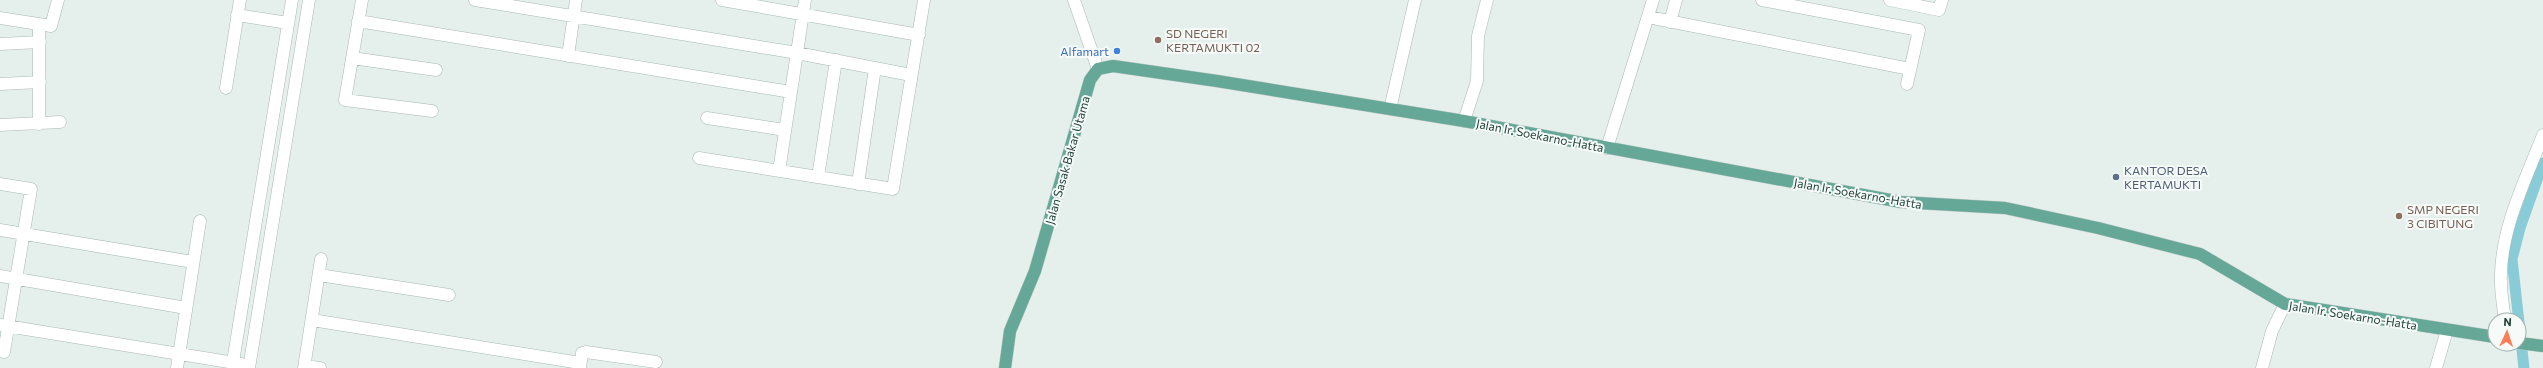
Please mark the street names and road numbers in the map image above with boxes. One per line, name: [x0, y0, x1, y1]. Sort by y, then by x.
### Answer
street label: Jalan Sasak Bakar Utama: [1042, 94, 1093, 226]
street label: Jalan Ir. Soekarno-Hatta: [1475, 116, 1605, 155]
street label: Jalan Ir. Soekarno-Hatta: [1793, 175, 1923, 212]
street label: Jalan Ir. Soekarno-Hatta: [2288, 298, 2418, 333]

